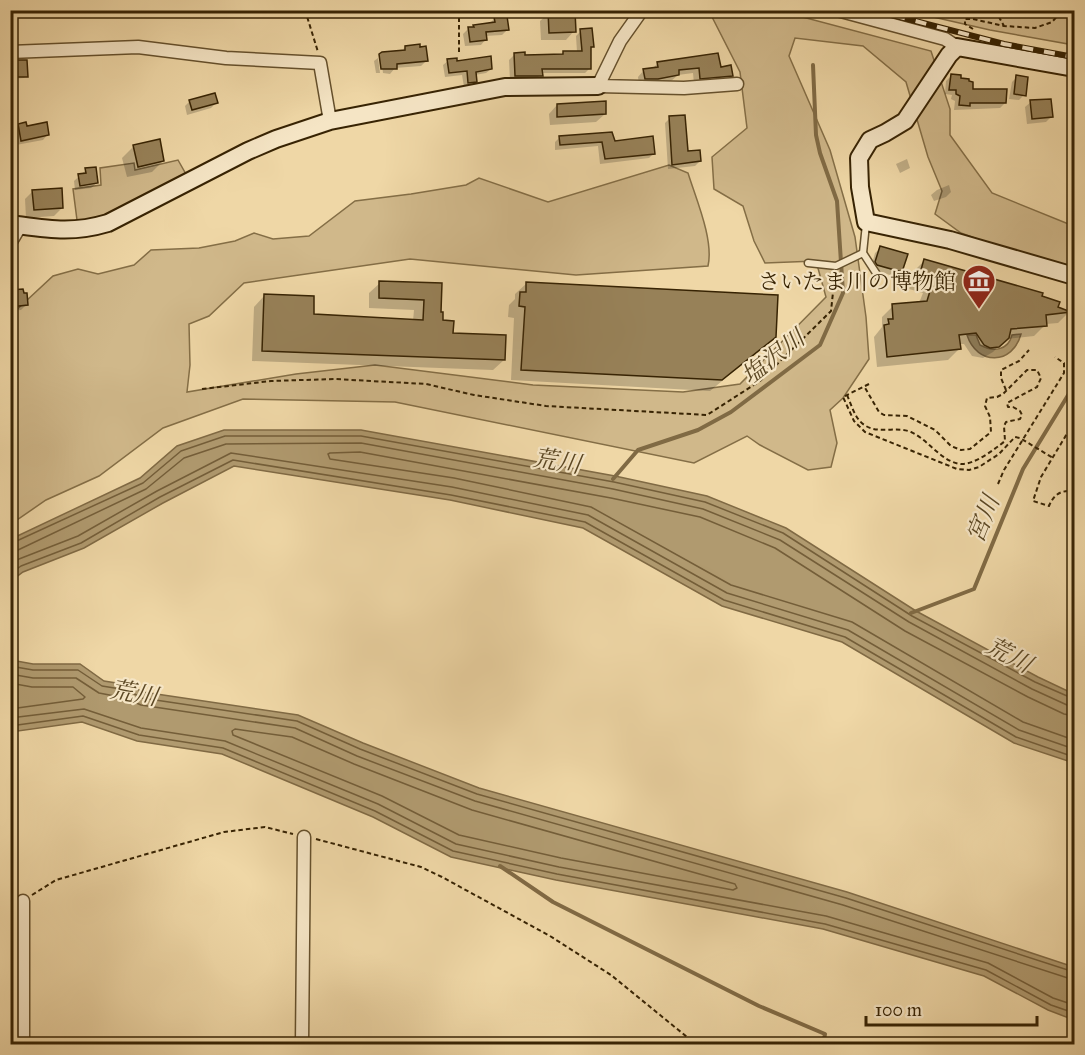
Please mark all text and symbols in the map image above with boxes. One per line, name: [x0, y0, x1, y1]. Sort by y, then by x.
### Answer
museum icon: さいたま川の博物館: [961, 263, 997, 310]
place label: さいたま川の博物館: [758, 268, 956, 295]
water label: 塩沢川: [735, 321, 813, 391]
water label: 荒川: [531, 442, 586, 480]
water label: 宮川: [960, 488, 1007, 547]
water label: 荒川: [981, 630, 1040, 681]
water label: 荒川: [108, 674, 163, 712]
scale bar: [866, 989, 1037, 1027]
text: 100 m: [875, 999, 922, 1021]

